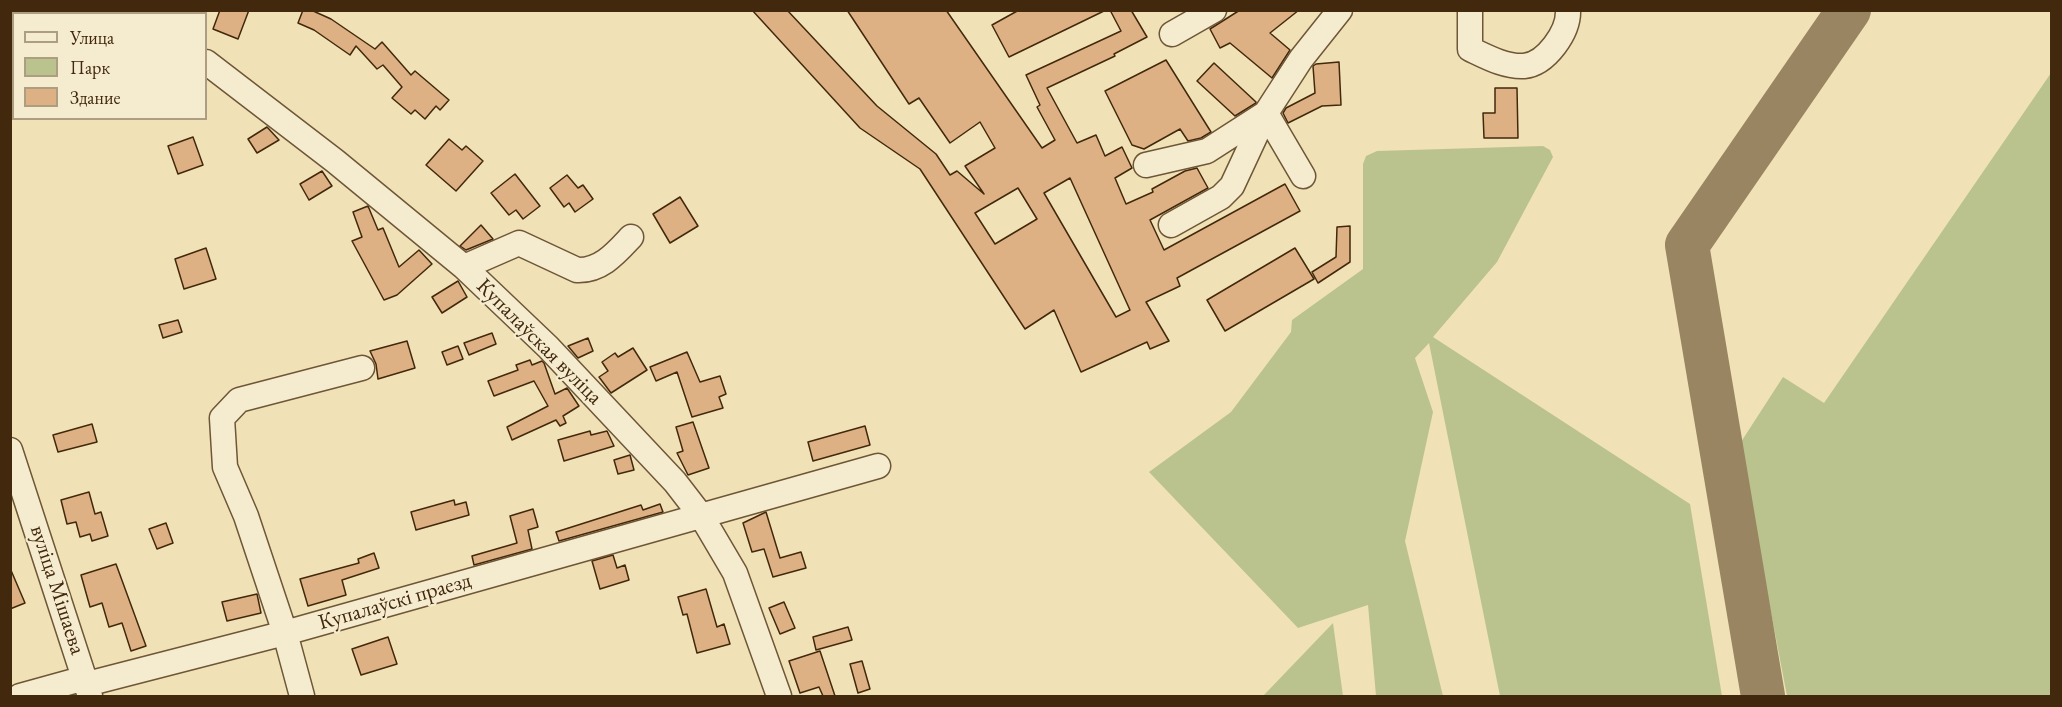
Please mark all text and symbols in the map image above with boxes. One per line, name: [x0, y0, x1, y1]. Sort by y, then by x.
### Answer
legend: [12, 12, 207, 120]
text: Улица: [70, 26, 114, 49]
text: Парк: [70, 56, 110, 79]
text: Здание: [70, 86, 120, 109]
street label: Купалаўская вуліца: [471, 274, 607, 410]
street label: вуліца Мішаева: [24, 522, 90, 658]
street label: Купалаўскі праезд: [316, 568, 474, 636]

